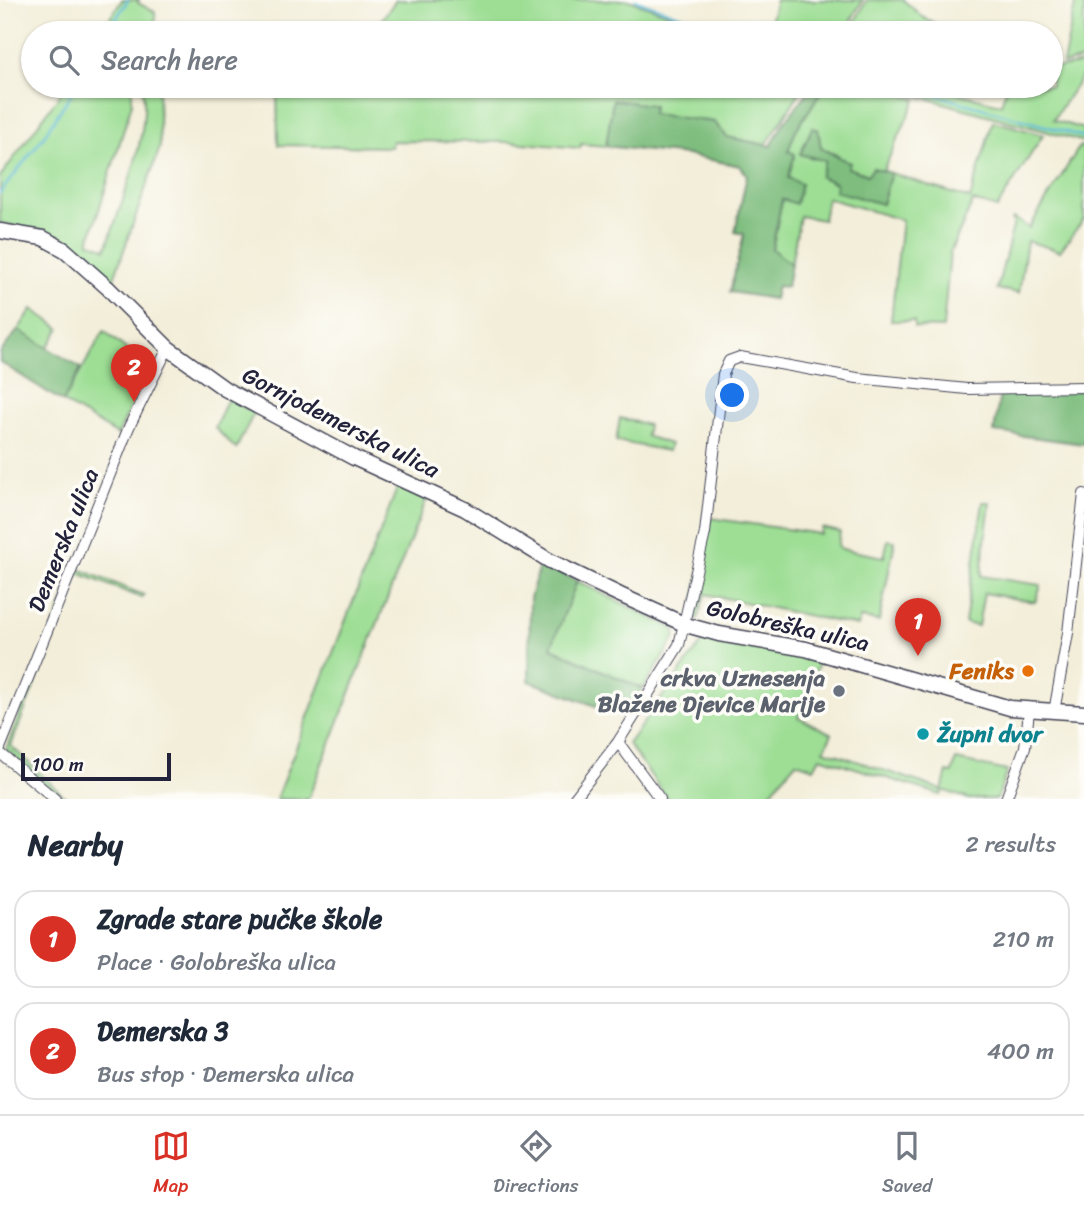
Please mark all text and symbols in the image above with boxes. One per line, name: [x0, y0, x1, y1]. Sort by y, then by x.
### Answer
search box: [21, 21, 1063, 98]
text: Search here: [101, 37, 238, 83]
icon: search: [45, 41, 83, 79]
pin: 2: [111, 344, 157, 402]
street label: Gornjodemerska ulica: [235, 355, 447, 490]
your location: [715, 378, 749, 412]
street label: Demerska ulica: [16, 462, 111, 618]
street label: Golobreška ulica: [703, 587, 873, 664]
pin: 1: [895, 598, 941, 656]
place label: Feniks: [948, 651, 1015, 692]
place label: crkva Uznesenja Blažene Djevice Marije: [598, 658, 826, 725]
marker: Feniks: [1020, 663, 1036, 679]
marker: crkva Uznesenja Blažene Djevice Marije: [831, 683, 847, 699]
place label: Župni dvor: [936, 714, 1045, 755]
marker: Župni dvor: [915, 726, 931, 742]
text: 100 m: [32, 748, 84, 781]
scale bar: [21, 750, 172, 782]
text: Nearby: [28, 818, 123, 872]
text: 2 results: [965, 824, 1056, 865]
text: Zgrade stare pučke škole: [97, 896, 382, 942]
text: 1: [48, 919, 58, 960]
text: 210 m: [993, 919, 1054, 960]
text: Place · Golobreška ulica: [97, 942, 336, 983]
text: Demerska 3: [97, 1008, 228, 1054]
text: 2: [46, 1031, 60, 1072]
text: 400 m: [987, 1031, 1054, 1072]
text: Bus stop · Demerska ulica: [97, 1054, 354, 1095]
tab: Map: [152, 1127, 190, 1202]
tab: Directions: [493, 1127, 579, 1202]
tab: Saved: [882, 1127, 932, 1202]

